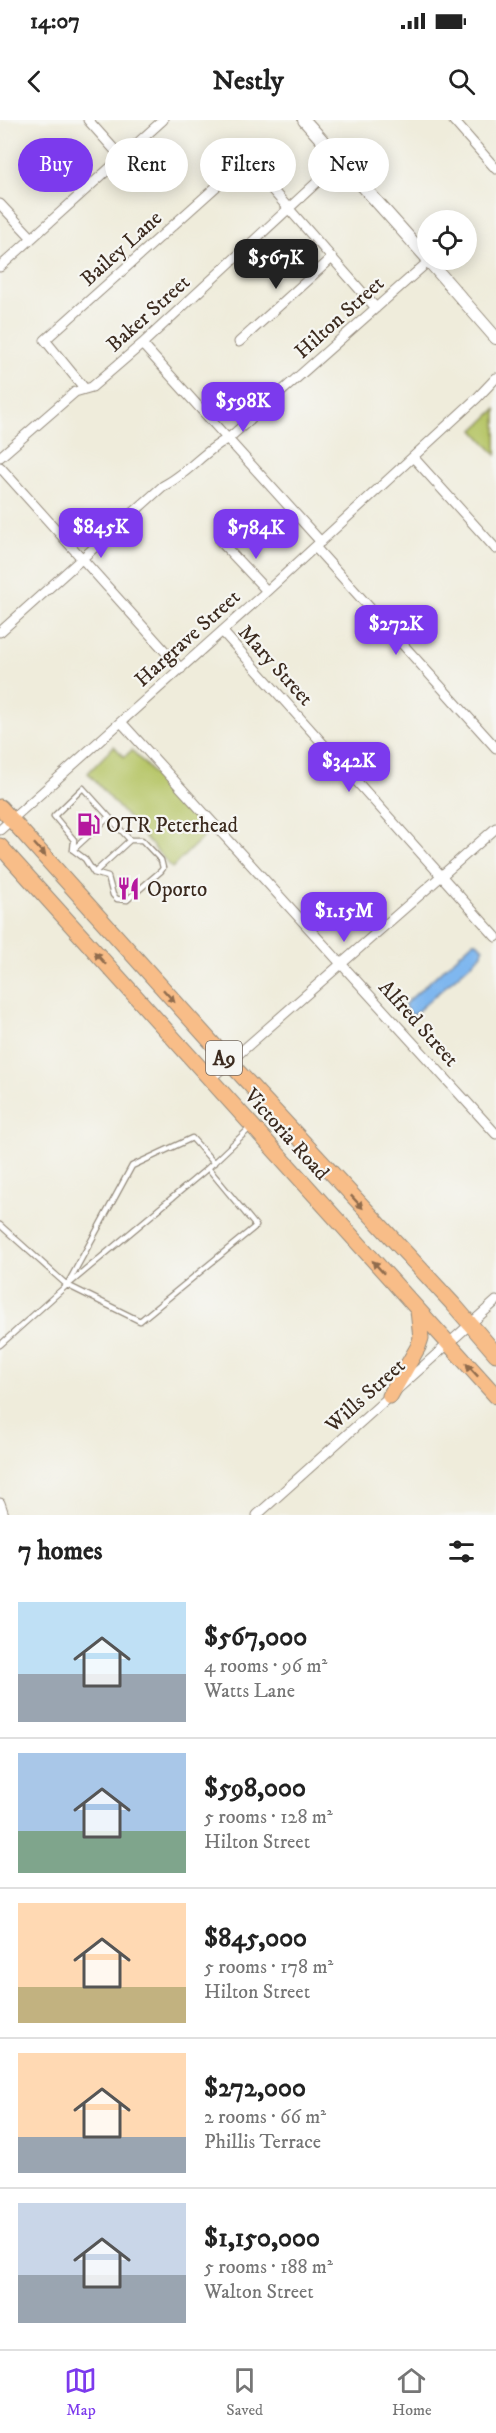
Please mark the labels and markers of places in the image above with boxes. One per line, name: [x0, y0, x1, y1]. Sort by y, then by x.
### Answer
pin: $567K: [234, 239, 318, 290]
pin: $598K: [201, 382, 285, 433]
pin: $845K: [59, 508, 143, 559]
pin: $784K: [214, 509, 298, 560]
pin: $272K: [354, 605, 438, 656]
pin: $342K: [307, 742, 391, 793]
fuel station icon: OTR Peterhead: [75, 812, 101, 838]
place label: OTR Peterhead: [106, 813, 239, 839]
restaurant icon: Oporto: [116, 876, 142, 902]
place label: Oporto: [147, 877, 207, 903]
pin: $1.15M: [295, 892, 393, 943]

